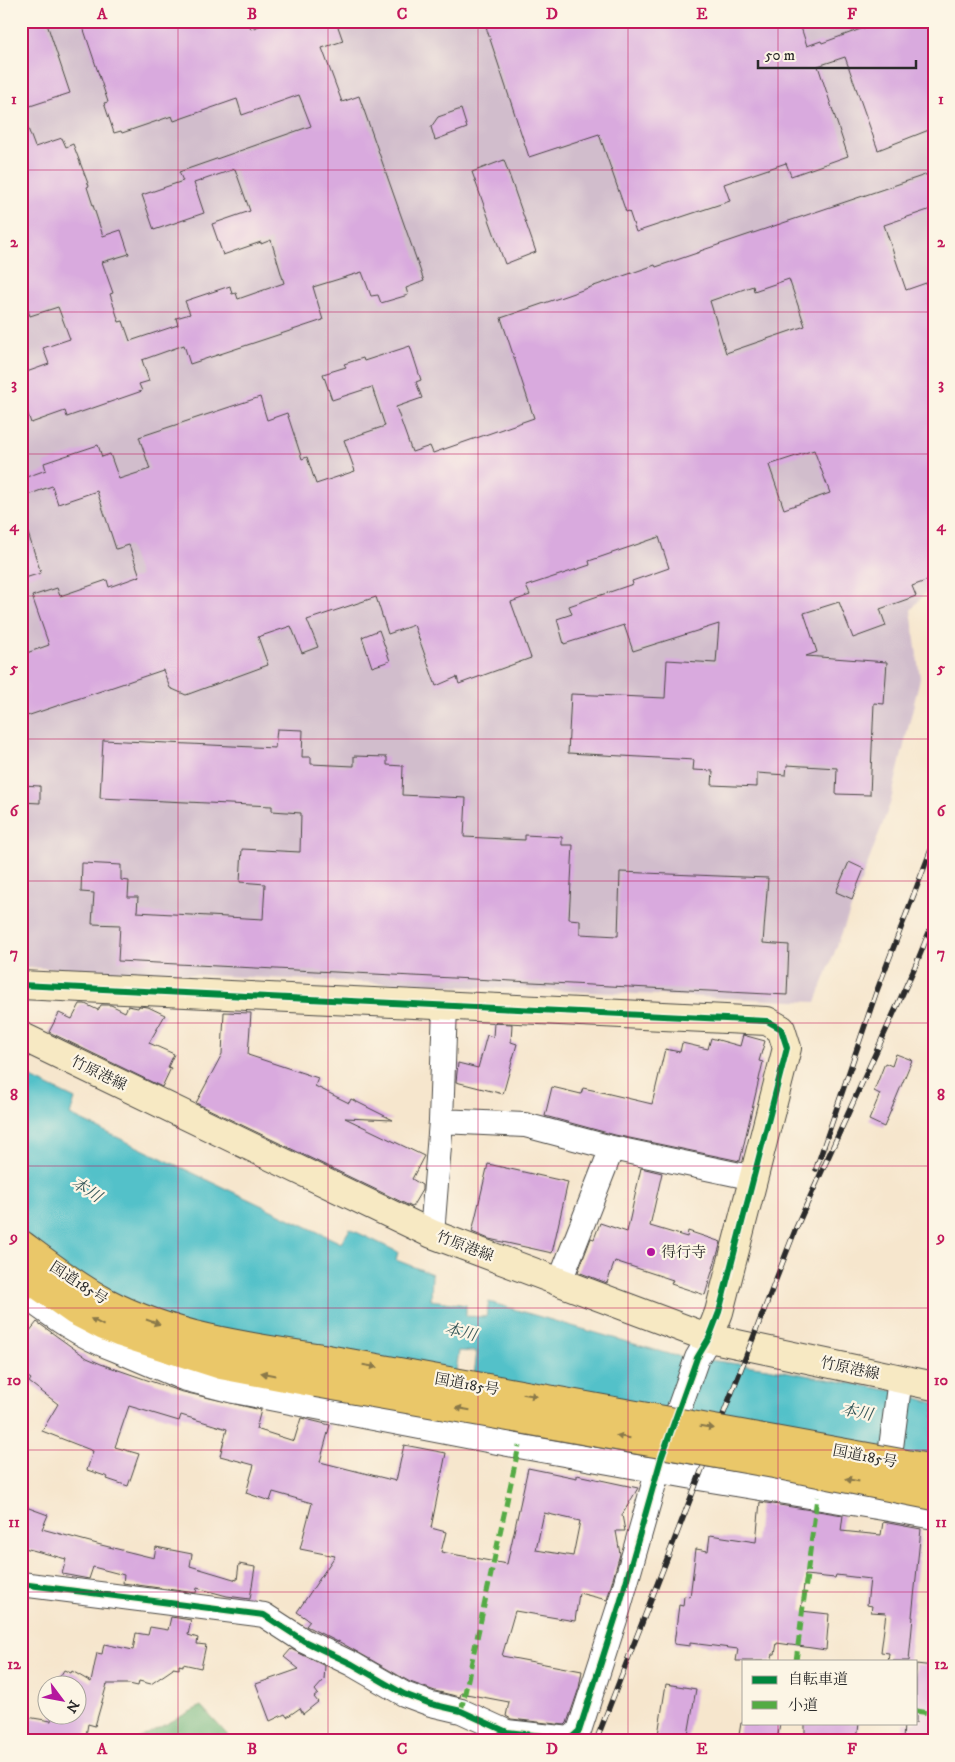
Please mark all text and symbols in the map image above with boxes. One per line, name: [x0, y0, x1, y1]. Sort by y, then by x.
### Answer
text: A: [96, 4, 108, 24]
text: B: [247, 4, 257, 24]
text: C: [397, 4, 407, 24]
text: D: [546, 4, 558, 24]
text: E: [696, 4, 708, 24]
text: F: [847, 4, 857, 24]
scale bar: [758, 38, 915, 70]
text: 50 m: [765, 46, 795, 65]
text: 1: [11, 89, 17, 109]
text: 1: [938, 89, 944, 109]
text: 2: [10, 232, 19, 252]
text: 2: [937, 232, 946, 252]
text: 3: [11, 374, 17, 394]
text: 3: [938, 374, 944, 394]
text: 4: [8, 516, 19, 536]
text: 4: [935, 516, 946, 536]
text: 5: [9, 658, 18, 678]
text: 5: [936, 658, 945, 678]
text: 6: [10, 801, 20, 821]
text: 6: [937, 801, 947, 821]
text: 7: [10, 943, 18, 963]
text: 7: [937, 943, 945, 963]
street label: 竹原港線: [68, 1052, 130, 1095]
text: 8: [10, 1085, 18, 1105]
text: 8: [937, 1085, 945, 1105]
water label: 本川: [68, 1173, 107, 1208]
text: 9: [9, 1227, 18, 1247]
street label: 竹原港線: [433, 1227, 496, 1266]
text: 9: [936, 1227, 945, 1247]
place label: 得行寺: [661, 1243, 706, 1262]
marker: 得行寺: [645, 1246, 657, 1258]
street label: 国道185号: [46, 1258, 111, 1309]
one-way arrow: [89, 1318, 104, 1326]
water label: 本川: [443, 1318, 481, 1346]
one-way arrow: [145, 1319, 160, 1326]
street label: 竹原港線: [819, 1353, 881, 1384]
one-way arrow: [362, 1363, 378, 1371]
one-way arrow: [260, 1369, 276, 1377]
street label: 国道185号: [433, 1369, 501, 1400]
text: 10: [7, 1370, 22, 1390]
text: 10: [934, 1370, 949, 1390]
one-way arrow: [522, 1392, 538, 1400]
water label: 本川: [839, 1399, 876, 1425]
one-way arrow: [455, 1404, 471, 1412]
one-way arrow: [699, 1424, 715, 1432]
one-way arrow: [615, 1433, 631, 1441]
street label: 国道185号: [831, 1441, 899, 1472]
one-way arrow: [843, 1475, 859, 1483]
text: 11: [8, 1512, 20, 1532]
text: 11: [935, 1512, 947, 1532]
text: 12: [7, 1654, 22, 1674]
text: 12: [934, 1654, 949, 1674]
legend: [742, 1660, 918, 1724]
text: 自転車道: [788, 1670, 848, 1689]
north arrow: [38, 1674, 88, 1724]
text: 小道: [788, 1696, 818, 1715]
text: N: [61, 1697, 83, 1716]
text: A: [96, 1739, 108, 1759]
text: B: [247, 1739, 257, 1759]
text: C: [397, 1739, 407, 1759]
text: D: [546, 1739, 558, 1759]
text: E: [696, 1739, 708, 1759]
text: F: [847, 1739, 857, 1759]

